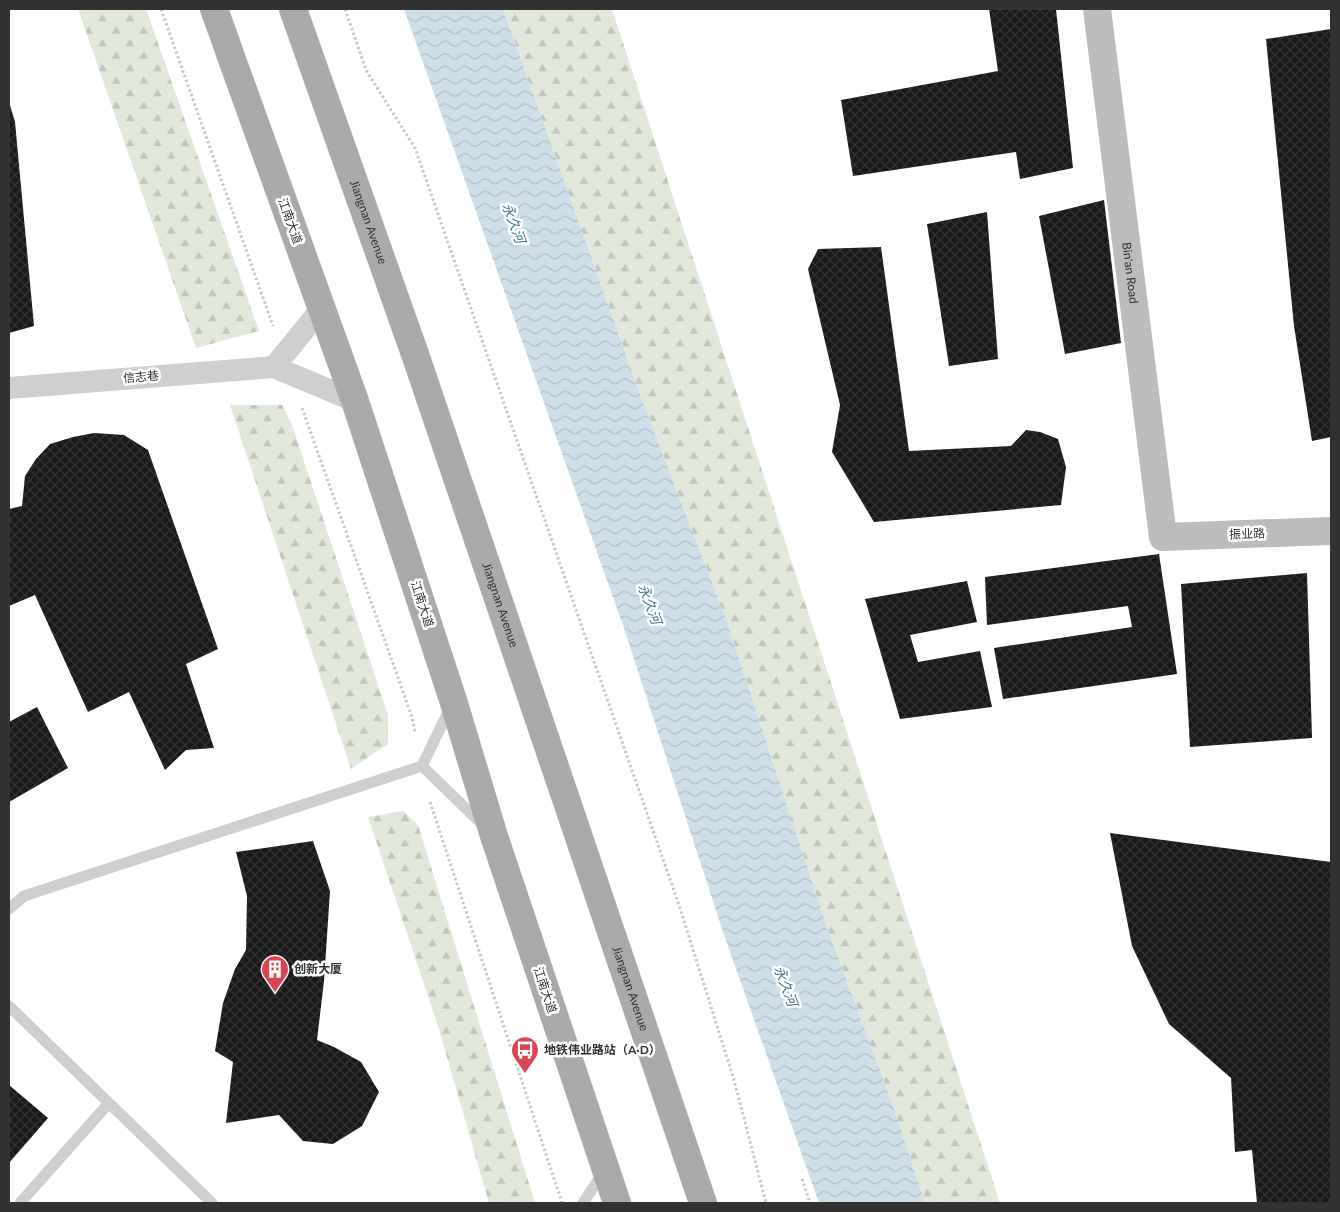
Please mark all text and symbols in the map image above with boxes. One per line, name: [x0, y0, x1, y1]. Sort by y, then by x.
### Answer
street label: Jiangnan Avenue: [347, 178, 391, 266]
street label: 江南大道: [275, 196, 306, 246]
water label: 永久河: [499, 200, 531, 248]
street label: Bin'an Road: [1119, 241, 1142, 304]
street label: 信志巷: [122, 367, 160, 386]
street label: 振业路: [1229, 525, 1265, 542]
street label: Jiangnan Avenue: [479, 560, 522, 649]
street label: 江南大道: [408, 579, 437, 629]
water label: 永久河: [635, 581, 667, 629]
street label: Jiangnan Avenue: [609, 944, 652, 1033]
building icon: 创新大厦: [260, 954, 290, 993]
place label: 创新大厦: [294, 961, 342, 976]
water label: 永久河: [771, 963, 803, 1011]
street label: 江南大道: [531, 965, 560, 1015]
bus stop icon: 地铁伟业路站（A·D）: [510, 1035, 540, 1074]
place label: 地铁伟业路站（A·D）: [544, 1042, 661, 1057]

